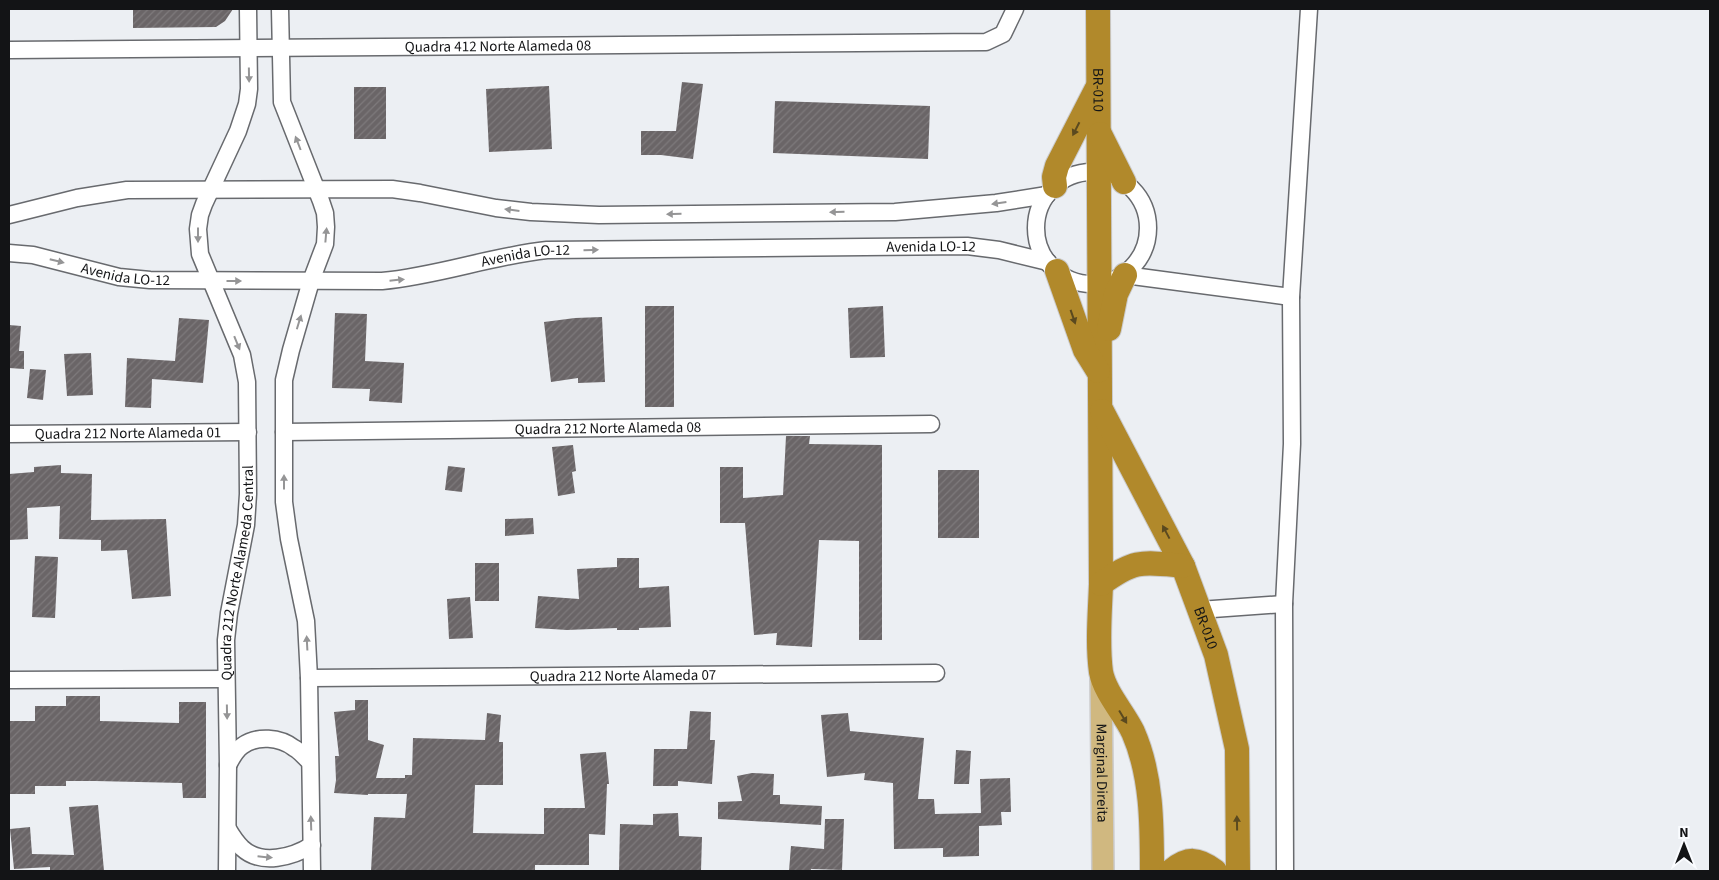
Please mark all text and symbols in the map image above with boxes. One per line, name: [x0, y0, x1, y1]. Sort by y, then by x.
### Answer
street label: Quadra 412 Norte Alameda 08: [405, 35, 591, 58]
one-way arrow: [245, 67, 253, 83]
street label: BR-010: [1087, 68, 1109, 112]
one-way arrow: [1072, 122, 1080, 137]
one-way arrow: [294, 136, 301, 151]
one-way arrow: [990, 199, 1006, 207]
one-way arrow: [504, 206, 520, 214]
one-way arrow: [828, 209, 844, 217]
one-way arrow: [666, 210, 682, 218]
one-way arrow: [322, 227, 330, 243]
one-way arrow: [194, 228, 202, 244]
street label: Avenida LO-12: [886, 236, 977, 258]
street label: Avenida LO-12: [479, 240, 570, 273]
one-way arrow: [583, 246, 599, 254]
one-way arrow: [49, 257, 64, 265]
street label: Avenida LO-12: [79, 258, 170, 291]
one-way arrow: [389, 276, 405, 284]
one-way arrow: [227, 277, 243, 285]
one-way arrow: [1070, 310, 1077, 325]
one-way arrow: [296, 314, 304, 329]
one-way arrow: [234, 335, 241, 350]
street label: Quadra 212 Norte Alameda 08: [515, 417, 701, 440]
street label: Quadra 212 Norte Alameda 01: [35, 422, 221, 445]
street label: Quadra 212 Norte Alameda Central: [216, 465, 259, 681]
one-way arrow: [280, 474, 288, 490]
one-way arrow: [1161, 526, 1170, 539]
street label: BR-010: [1188, 604, 1223, 652]
one-way arrow: [303, 634, 311, 650]
street label: Quadra 212 Norte Alameda 07: [530, 665, 716, 687]
one-way arrow: [223, 704, 231, 720]
one-way arrow: [1119, 710, 1128, 723]
street label: Marginal Direita: [1091, 723, 1113, 823]
one-way arrow: [307, 814, 315, 830]
one-way arrow: [1233, 814, 1241, 830]
north arrow: [1659, 820, 1709, 870]
text: N: [1679, 823, 1689, 843]
one-way arrow: [257, 853, 273, 861]

